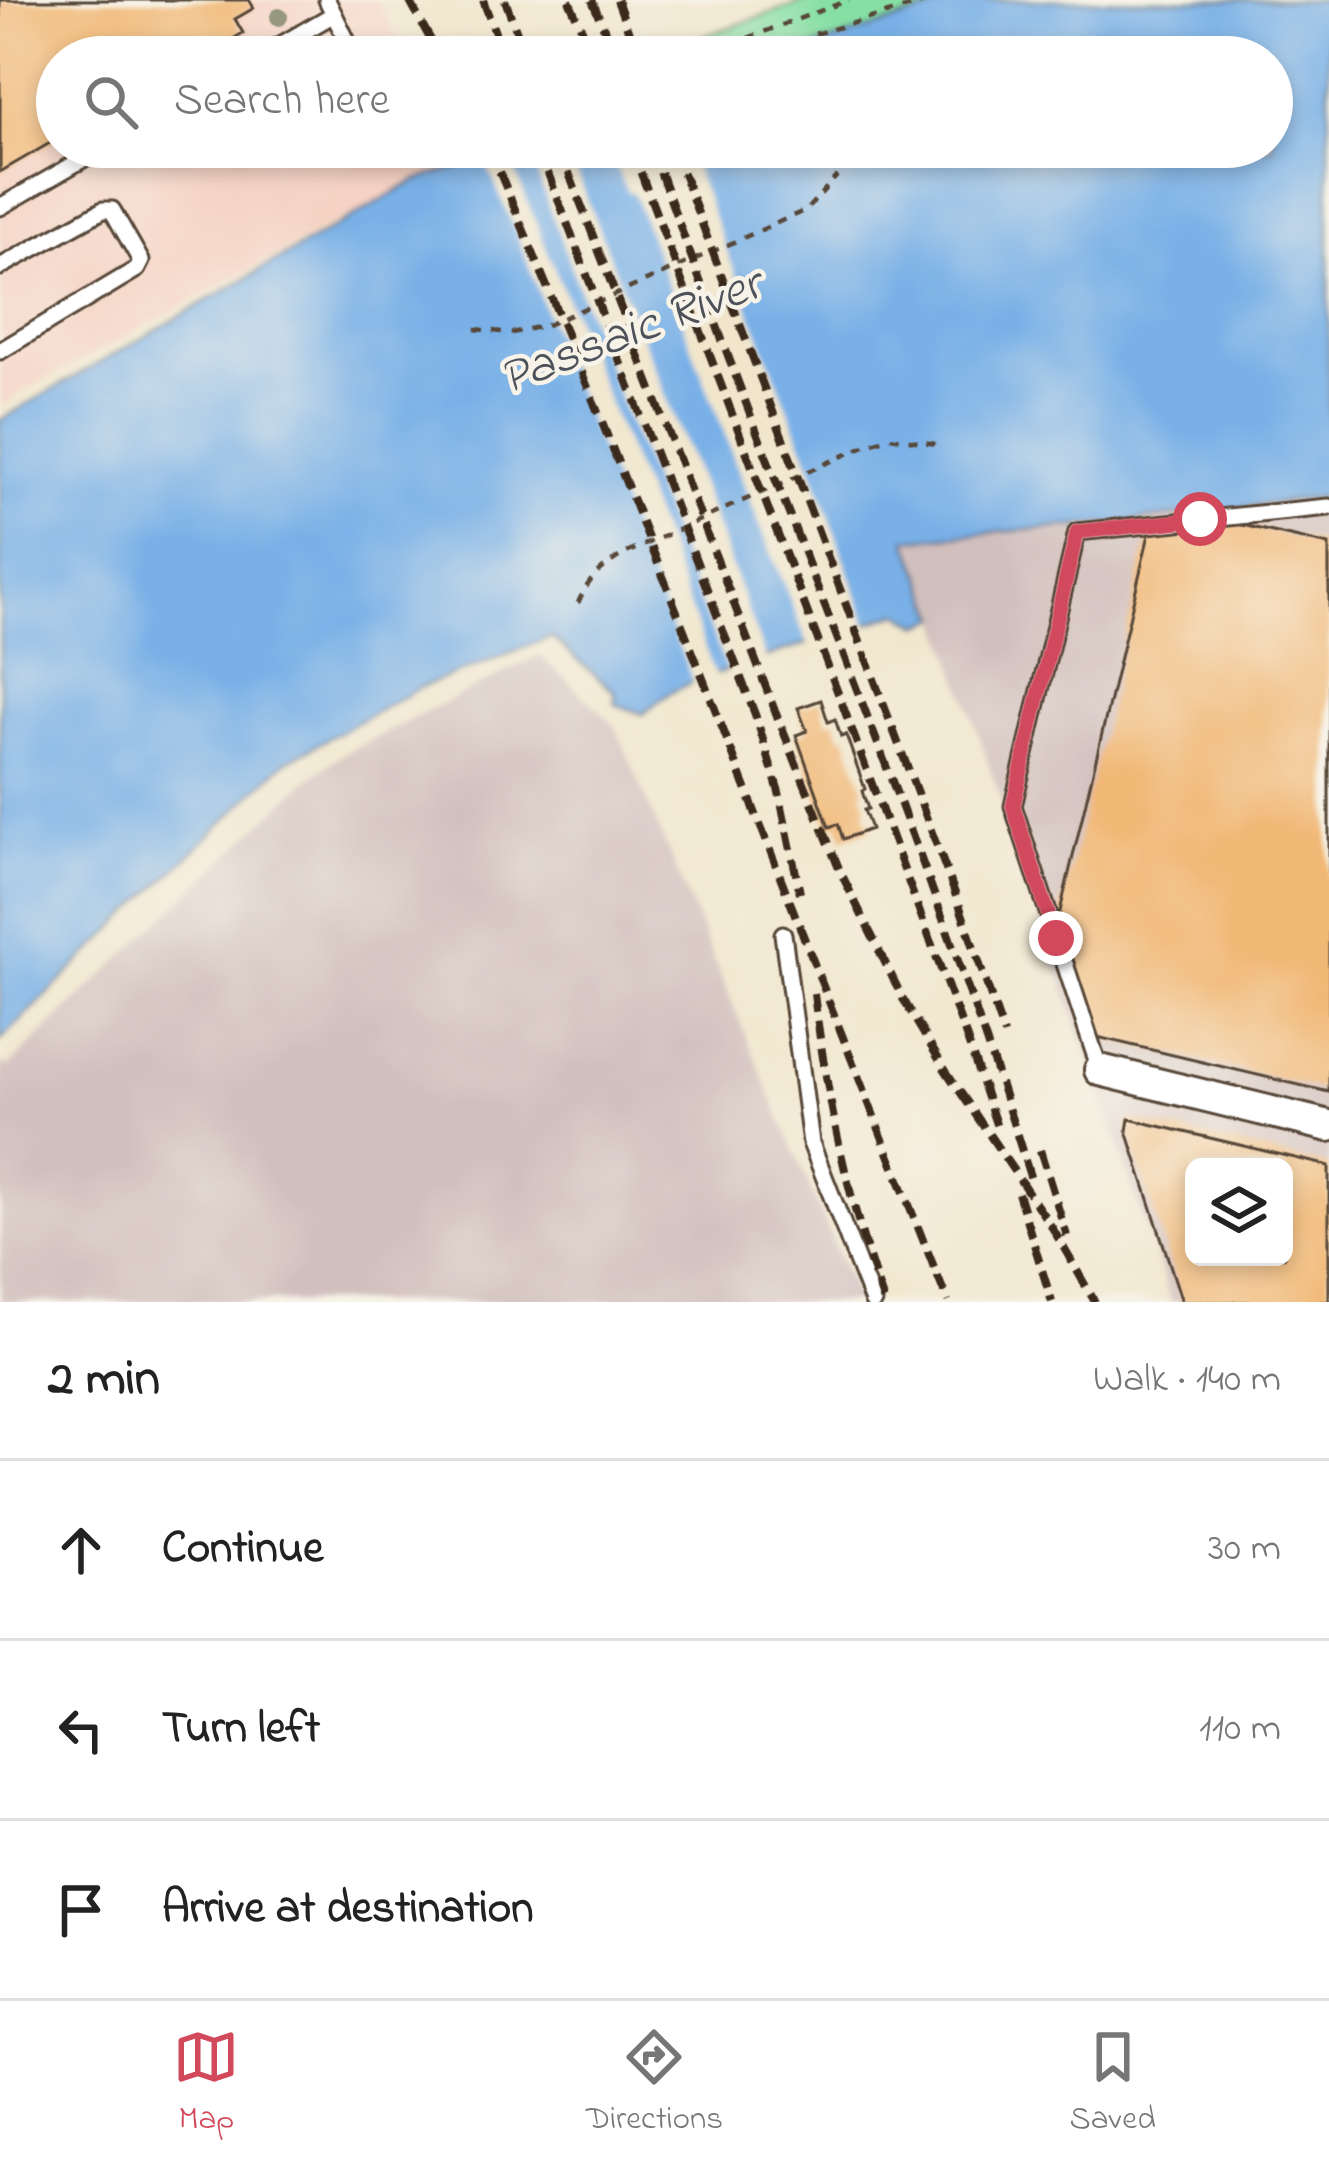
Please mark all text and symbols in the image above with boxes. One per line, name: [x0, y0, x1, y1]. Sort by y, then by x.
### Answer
search box: [36, 36, 1293, 168]
icon: search: [78, 69, 144, 135]
text: Search here: [174, 69, 390, 135]
water label: Passaic River: [489, 247, 779, 417]
route start: [1173, 492, 1227, 546]
route end: [1029, 911, 1083, 965]
map controls: [1185, 1158, 1293, 1266]
button: layers: [1185, 1158, 1293, 1266]
text: 2 min: [48, 1343, 160, 1418]
text: Walk · 140 m: [1093, 1352, 1281, 1409]
icon: ahead: [48, 1517, 114, 1583]
text: Continue: [162, 1517, 323, 1583]
text: 30 m: [1208, 1521, 1281, 1578]
icon: left: [48, 1697, 114, 1763]
text: Turn left: [162, 1697, 320, 1763]
text: 110 m: [1199, 1701, 1281, 1758]
icon: arrive: [48, 1877, 114, 1943]
text: Arrive at destination: [162, 1877, 533, 1943]
tab: Map: [173, 2024, 239, 2144]
tab: Directions: [586, 2024, 723, 2144]
tab: Saved: [1070, 2024, 1156, 2144]

